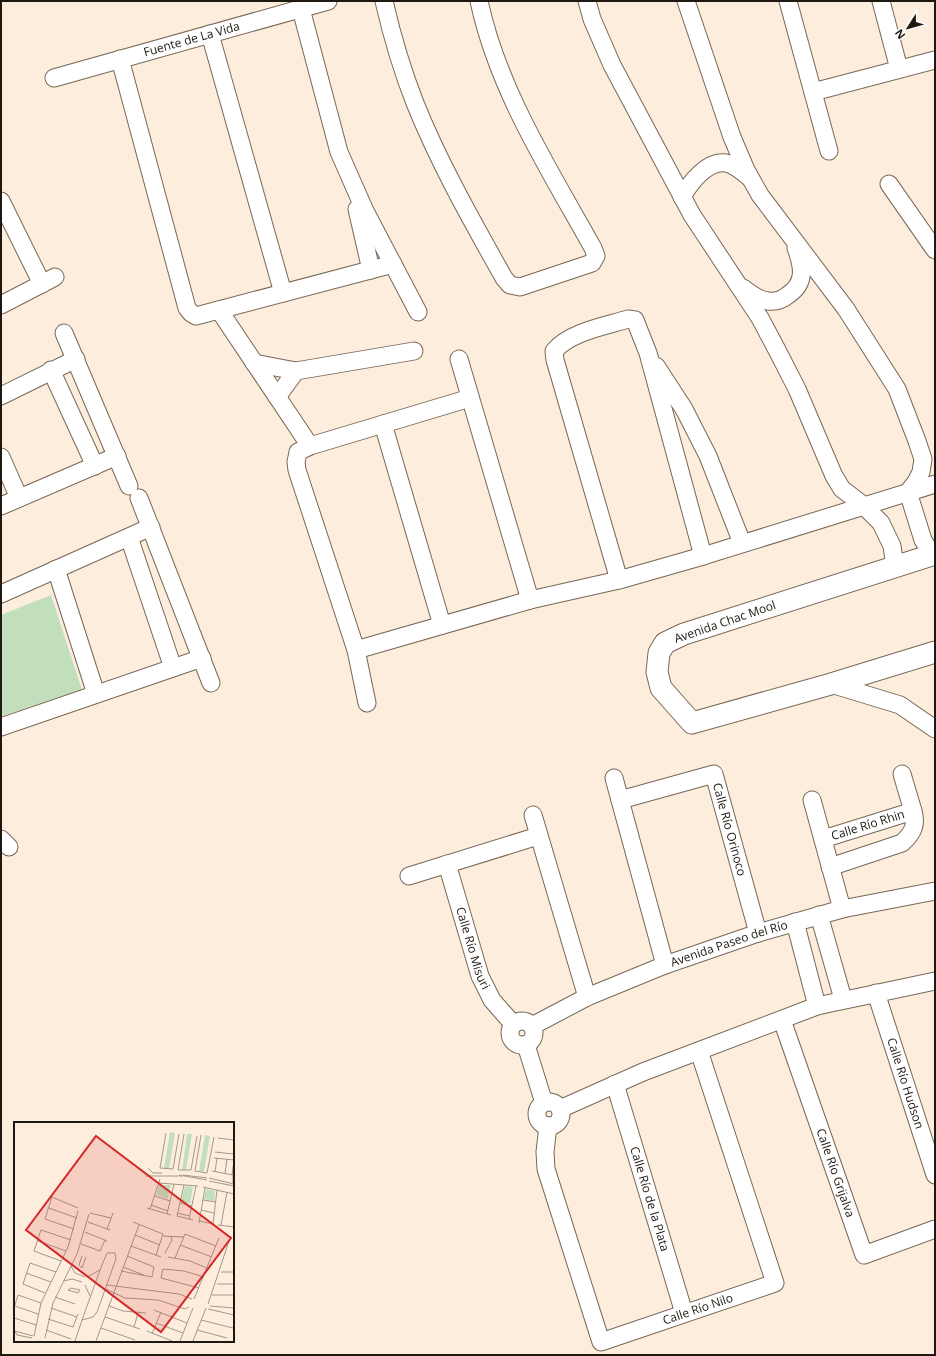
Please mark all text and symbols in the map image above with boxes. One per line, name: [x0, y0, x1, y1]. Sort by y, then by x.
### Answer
north arrow: [888, 8, 928, 48]
street label: Fuente de La Vida: [141, 17, 242, 60]
text: N: [891, 26, 908, 42]
street label: Avenida Chac Mool: [672, 596, 778, 647]
street label: Calle Río Orinoco: [709, 781, 751, 878]
street label: Calle Río Rhin: [829, 805, 907, 844]
street label: Calle Río Misuri: [452, 905, 494, 992]
street label: Avenida Paseo del Río: [668, 916, 789, 971]
street label: Calle Río Hudson: [883, 1035, 928, 1131]
inset map: [14, 1122, 234, 1342]
street label: Calle Río Grijalva: [812, 1126, 859, 1220]
street label: Calle Río de la Plata: [626, 1144, 674, 1253]
street label: Calle Río Nilo: [660, 1289, 735, 1329]

